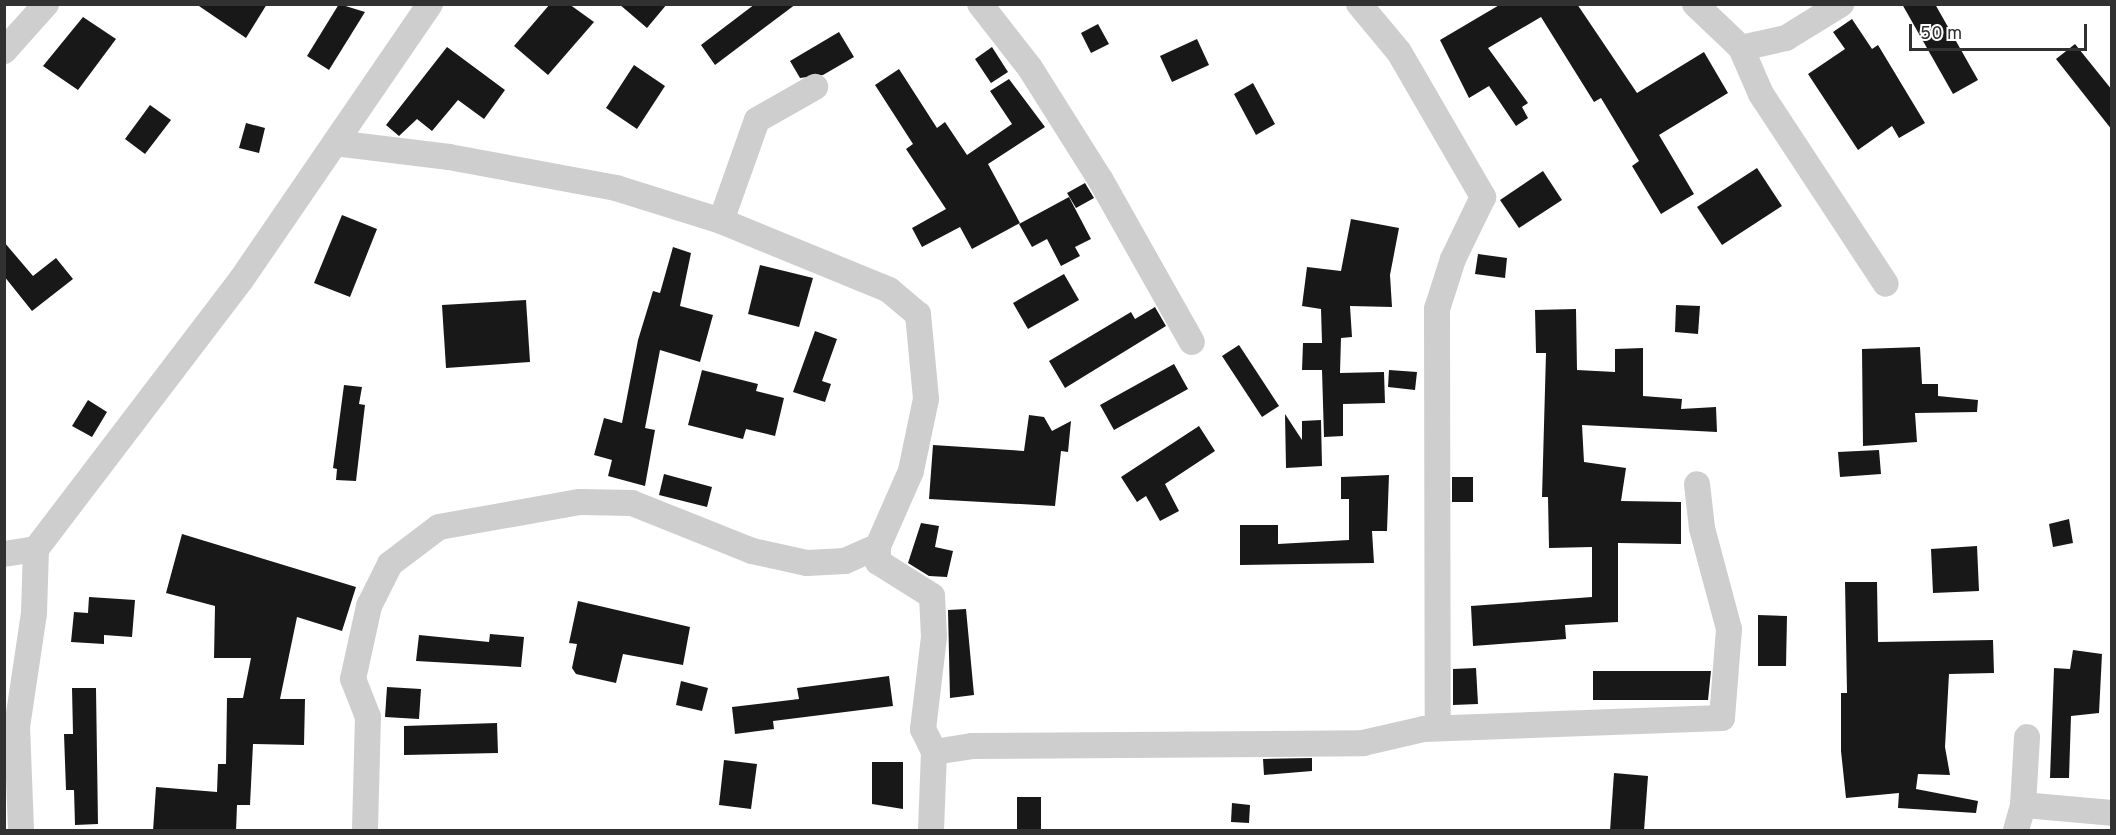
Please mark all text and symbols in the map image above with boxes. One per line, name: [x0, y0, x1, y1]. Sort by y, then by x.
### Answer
scale bar: [1912, 12, 2090, 50]
text: 50 m: [1920, 23, 1962, 46]

